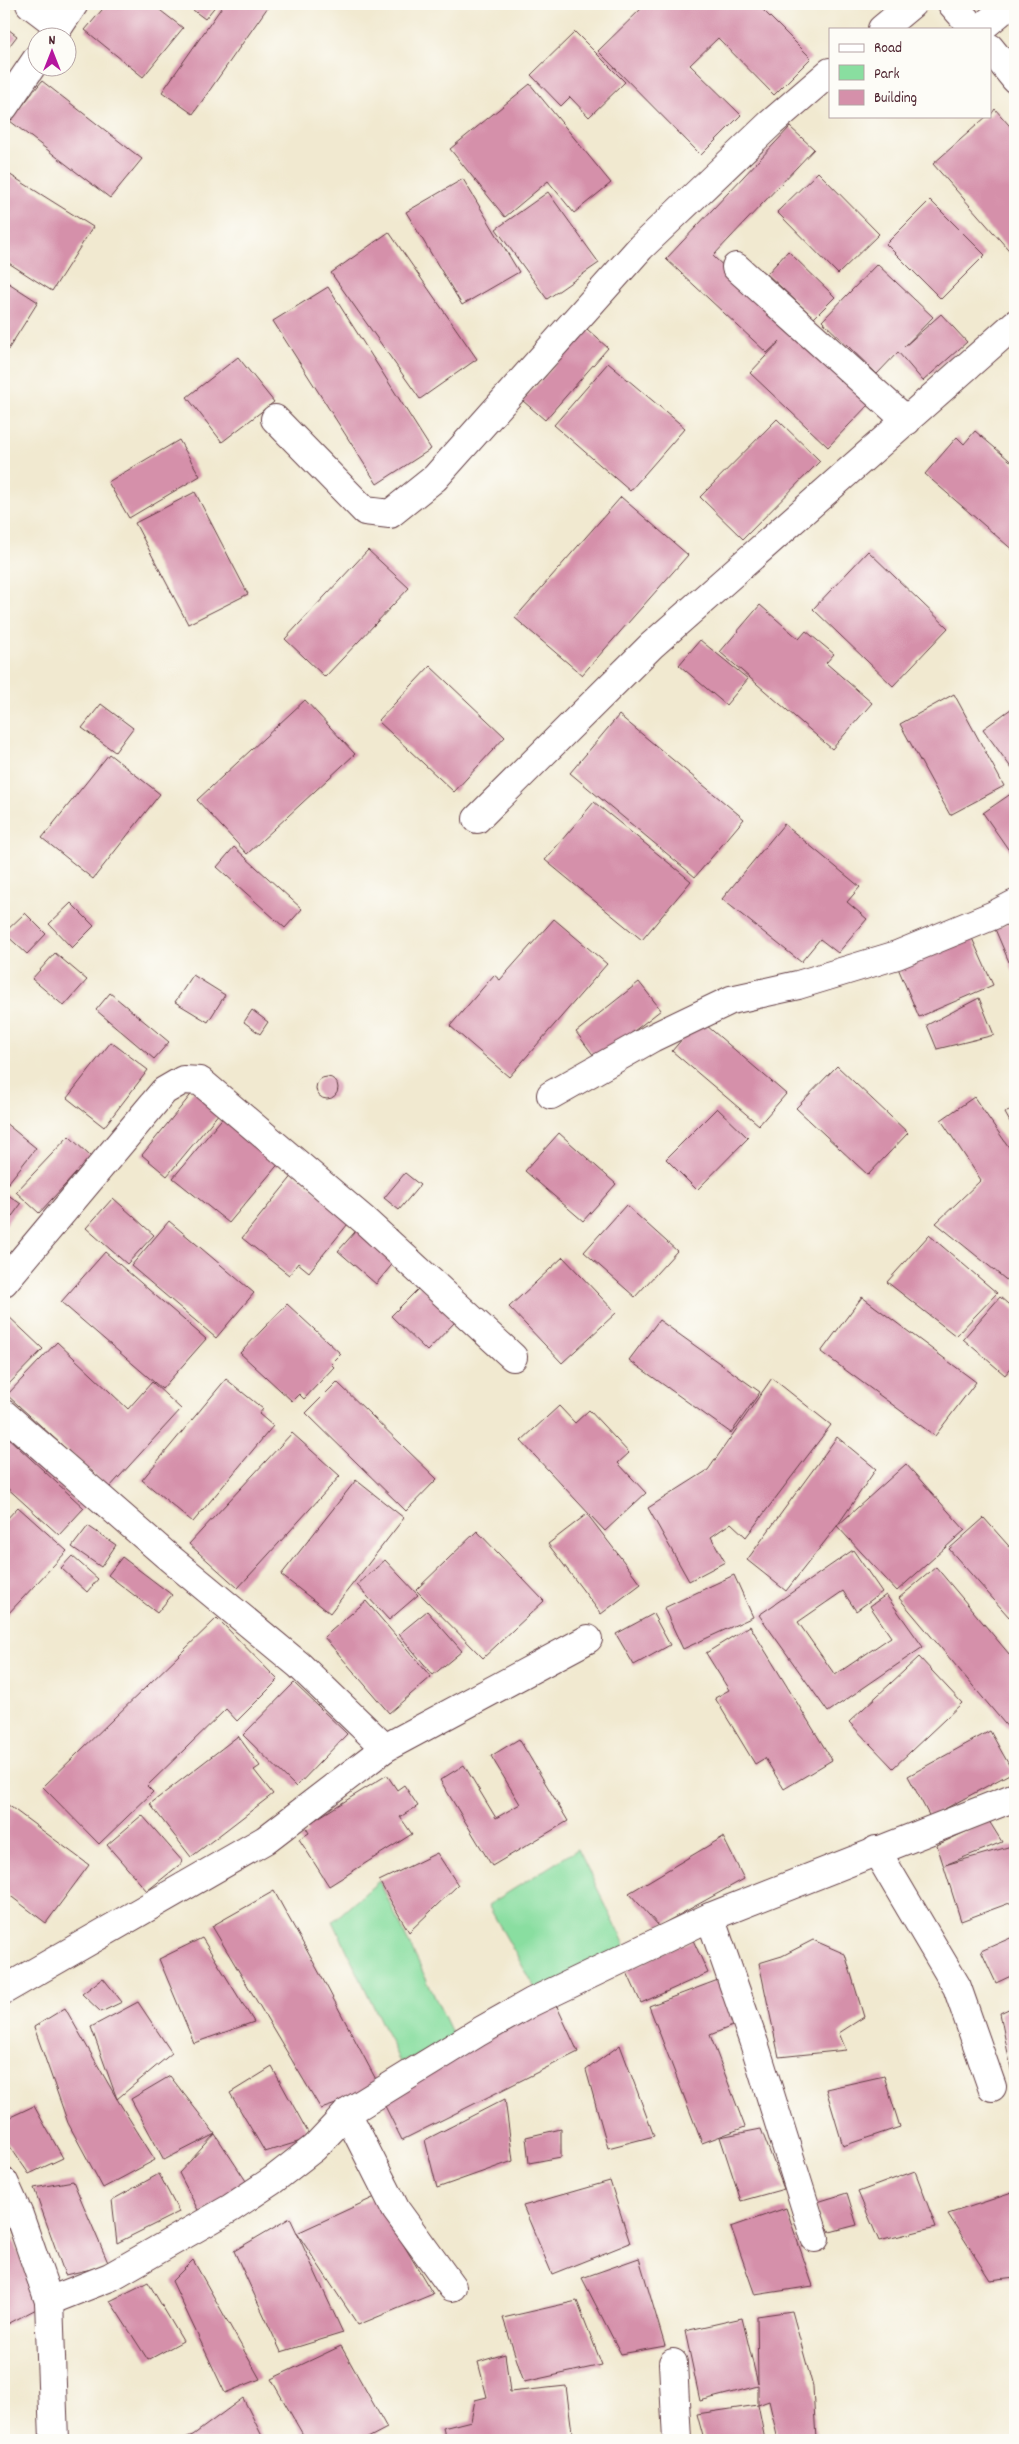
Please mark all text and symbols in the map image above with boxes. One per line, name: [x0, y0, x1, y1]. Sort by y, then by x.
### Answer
north arrow: [28, 28, 78, 78]
legend: [829, 28, 992, 118]
text: N: [49, 31, 56, 51]
text: Road: [874, 38, 902, 60]
text: Park: [874, 64, 900, 86]
text: Building: [874, 88, 917, 110]

